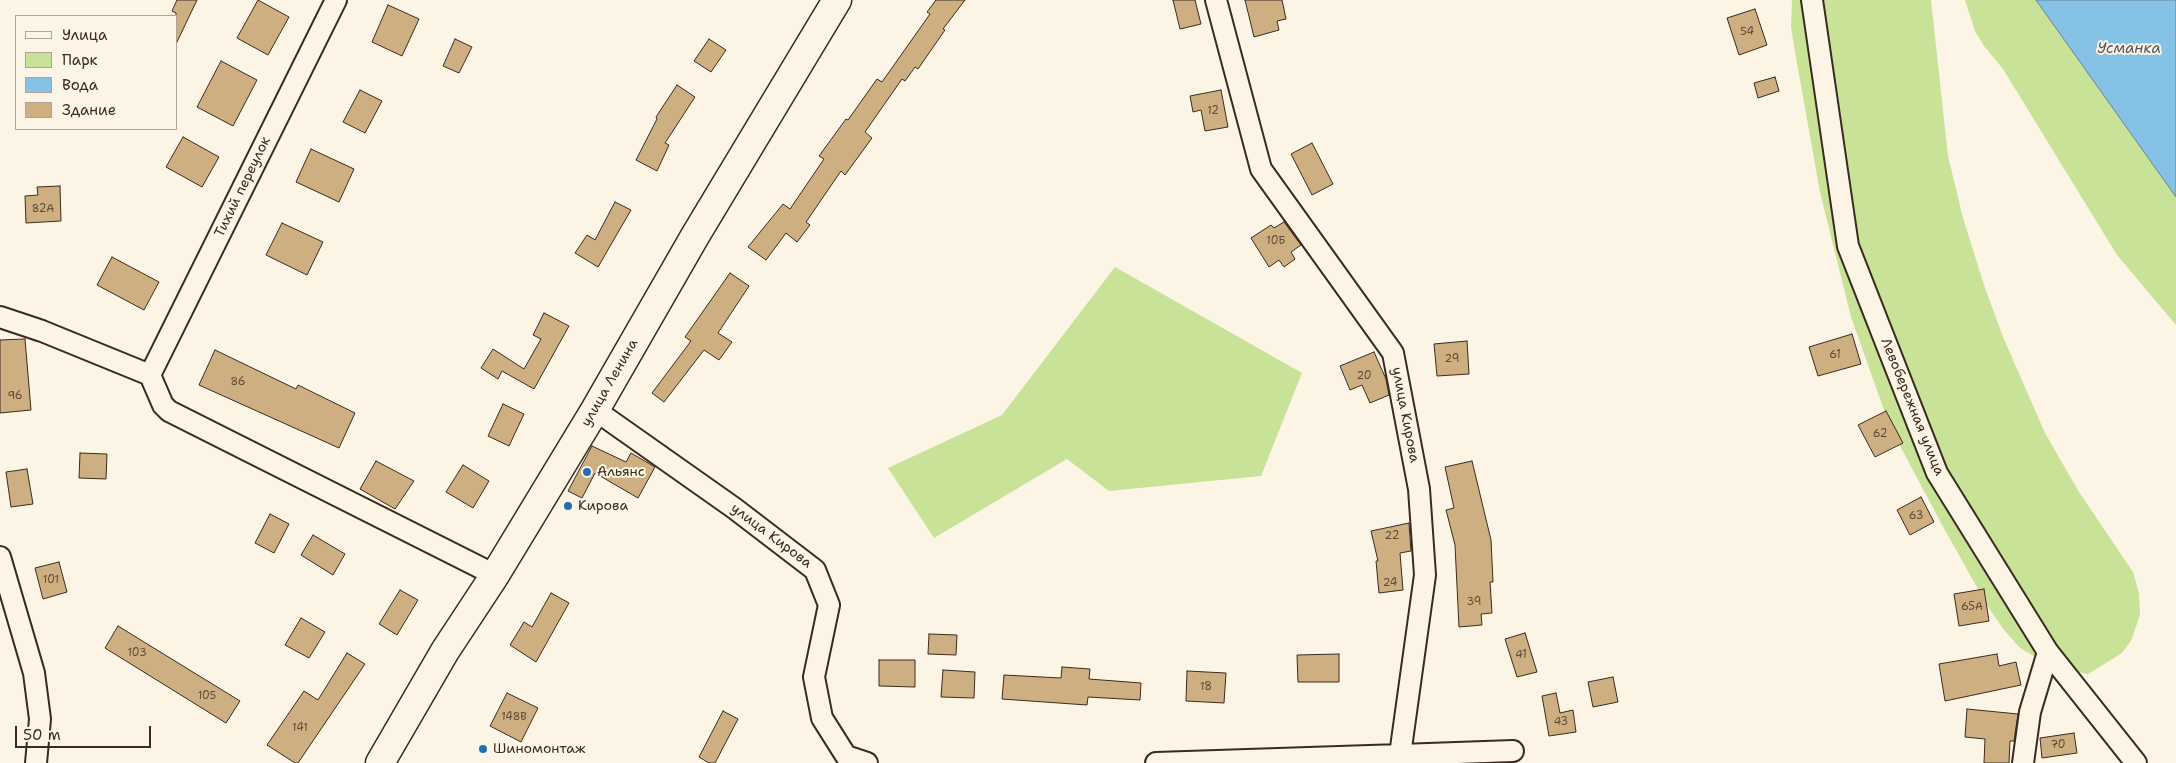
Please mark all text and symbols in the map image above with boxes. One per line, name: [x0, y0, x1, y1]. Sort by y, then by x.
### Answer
legend: [15, 15, 178, 130]
text: Улица: [62, 25, 107, 45]
house number: 54: [1740, 25, 1754, 39]
water label: Усманка: [2097, 40, 2161, 58]
text: Парк: [62, 50, 98, 70]
text: Вода: [62, 75, 98, 95]
text: Здание: [62, 100, 116, 120]
house number: 12: [1207, 104, 1219, 118]
street label: Тихий переулок: [211, 134, 275, 240]
house number: 82А: [32, 202, 54, 216]
house number: 10Б: [1266, 234, 1286, 248]
street label: улица Ленина: [578, 336, 642, 430]
street label: Левобережная улица: [1877, 336, 1947, 478]
house number: 61: [1829, 348, 1841, 362]
house number: 29: [1445, 352, 1459, 366]
street label: улица Кирова: [1387, 366, 1423, 464]
house number: 20: [1356, 369, 1372, 383]
house number: 86: [230, 375, 246, 389]
house number: 96: [7, 389, 23, 403]
house number: 62: [1873, 427, 1887, 441]
place label: Альянс: [597, 464, 645, 480]
marker: Альянс: [581, 466, 593, 478]
place label: Кирова: [578, 498, 628, 514]
marker: Кирова: [562, 500, 574, 512]
street label: улица Кирова: [727, 500, 815, 572]
house number: 63: [1909, 509, 1923, 523]
house number: 22: [1385, 529, 1399, 543]
house number: 101: [43, 573, 59, 587]
house number: 24: [1383, 576, 1397, 590]
house number: 39: [1467, 595, 1481, 609]
house number: 65А: [1961, 600, 1983, 614]
house number: 103: [127, 646, 147, 660]
house number: 41: [1515, 648, 1527, 662]
house number: 18: [1200, 680, 1212, 694]
house number: 105: [198, 689, 216, 703]
house number: 148В: [501, 710, 527, 724]
house number: 43: [1554, 715, 1568, 729]
scale bar: [18, 716, 154, 748]
house number: 141: [292, 721, 308, 735]
text: 50 m: [23, 725, 61, 745]
house number: 70: [2050, 738, 2066, 752]
place label: Шиномонтаж: [493, 741, 585, 757]
marker: Шиномонтаж: [477, 743, 489, 755]

